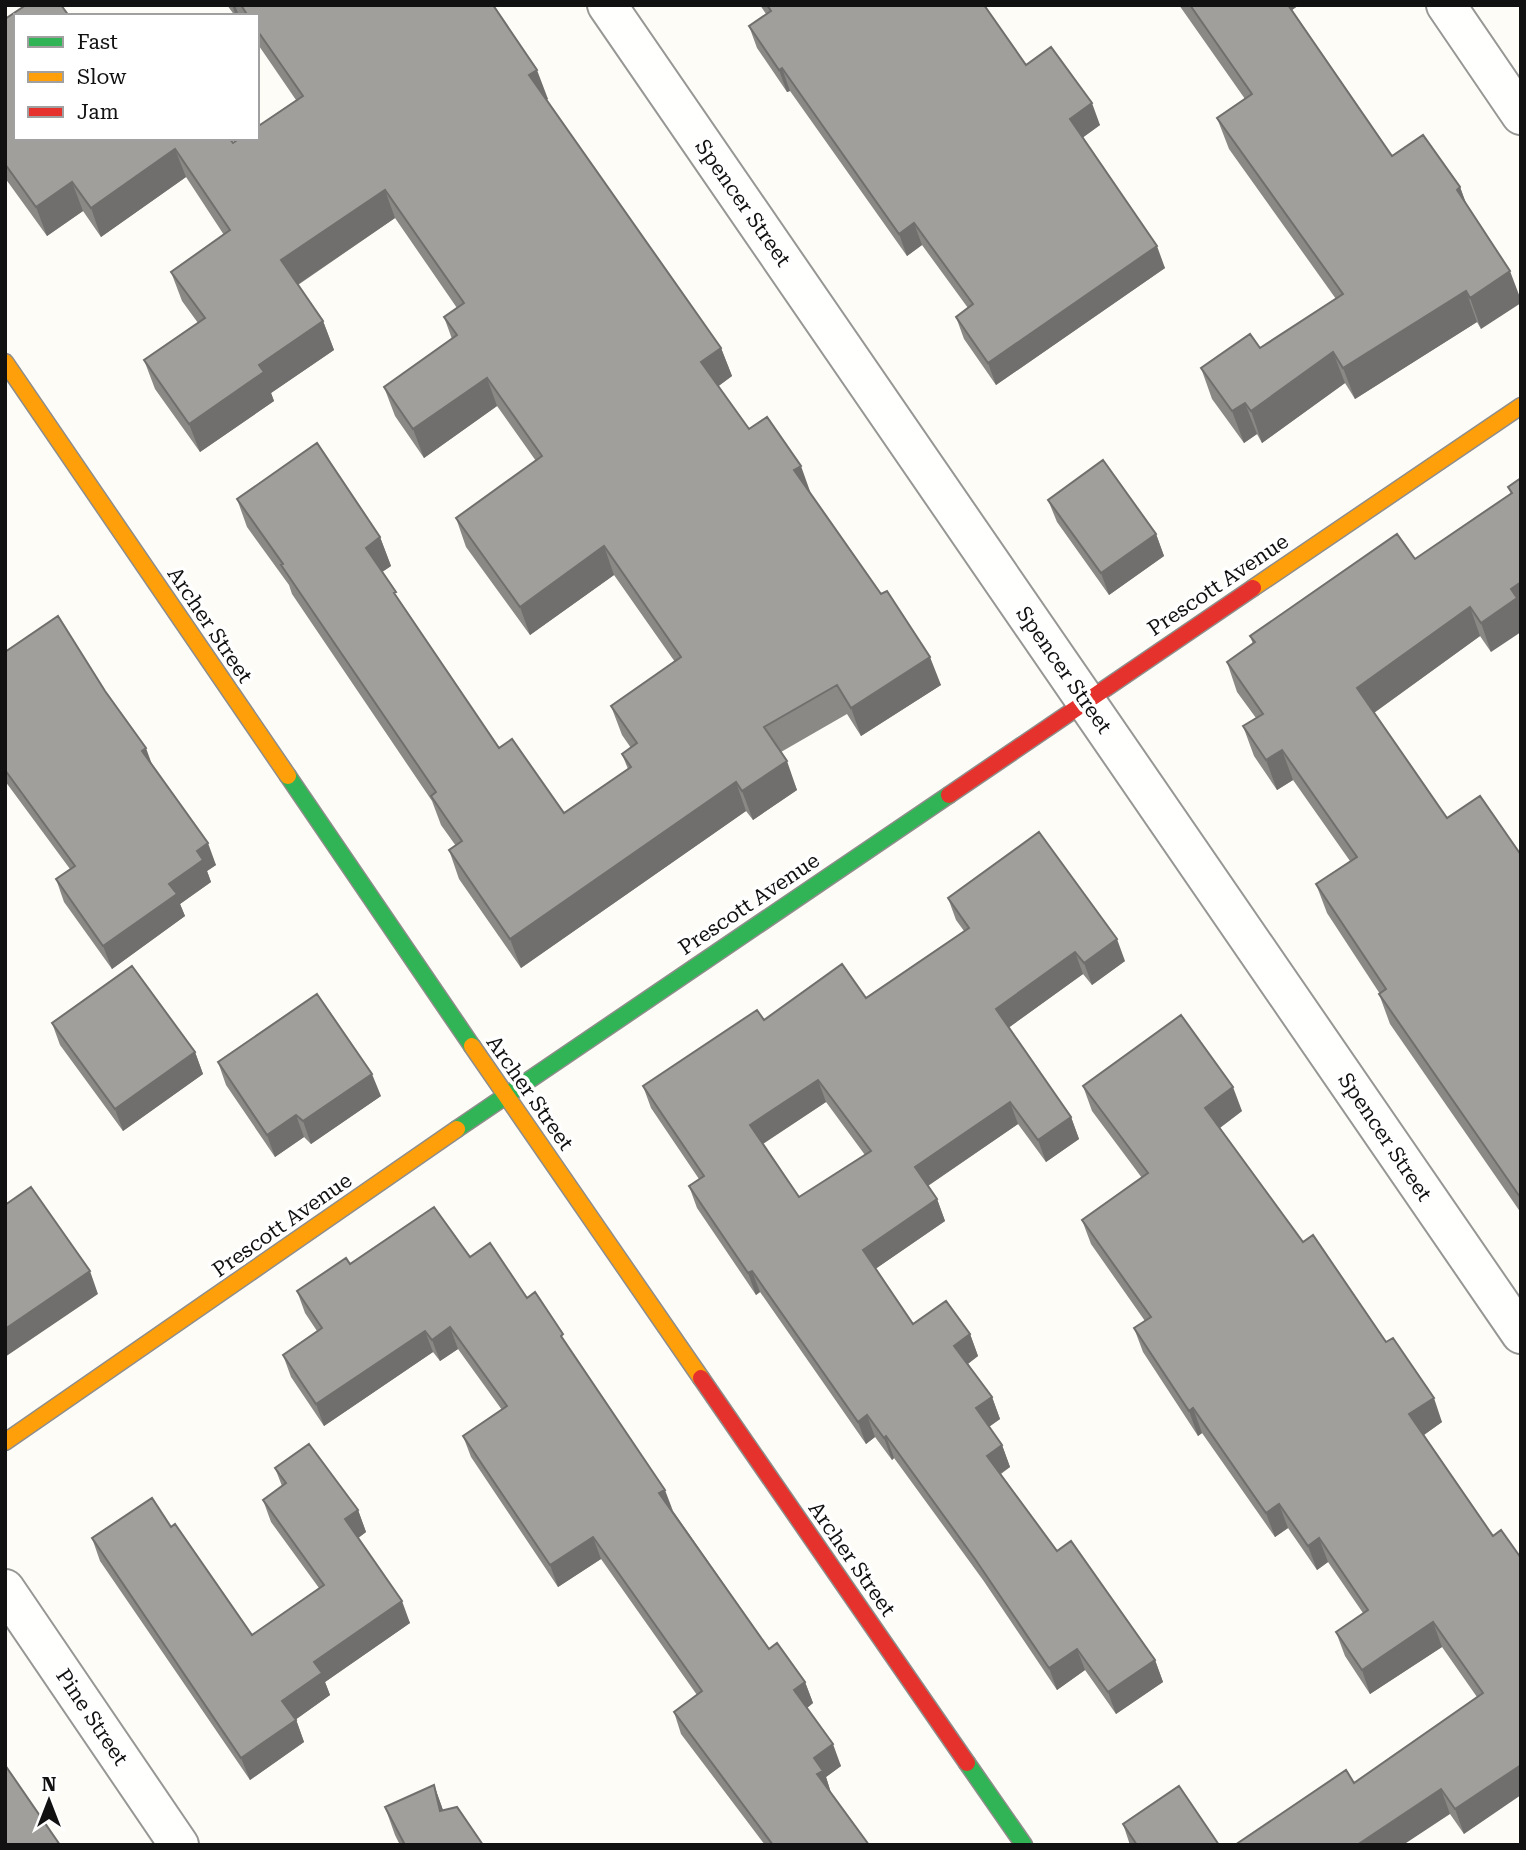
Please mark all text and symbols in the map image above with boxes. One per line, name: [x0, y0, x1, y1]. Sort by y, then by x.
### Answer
legend: [14, 14, 259, 140]
text: Fast: [77, 30, 118, 54]
text: Slow: [77, 65, 127, 89]
text: Jam: [77, 100, 119, 124]
street label: Spencer Street: [690, 135, 796, 271]
street label: Prescott Avenue: [1143, 529, 1293, 641]
street label: Archer Street: [163, 563, 258, 687]
street label: Spencer Street: [1011, 602, 1117, 738]
street label: Prescott Avenue: [674, 848, 824, 960]
street label: Archer Street: [482, 1031, 578, 1155]
street label: Spencer Street: [1333, 1068, 1437, 1206]
street label: Prescott Avenue: [208, 1168, 356, 1282]
street label: Archer Street: [804, 1497, 900, 1621]
street label: Pine Street: [51, 1664, 133, 1770]
north arrow: [14, 1766, 84, 1836]
text: N: [42, 1773, 57, 1796]

